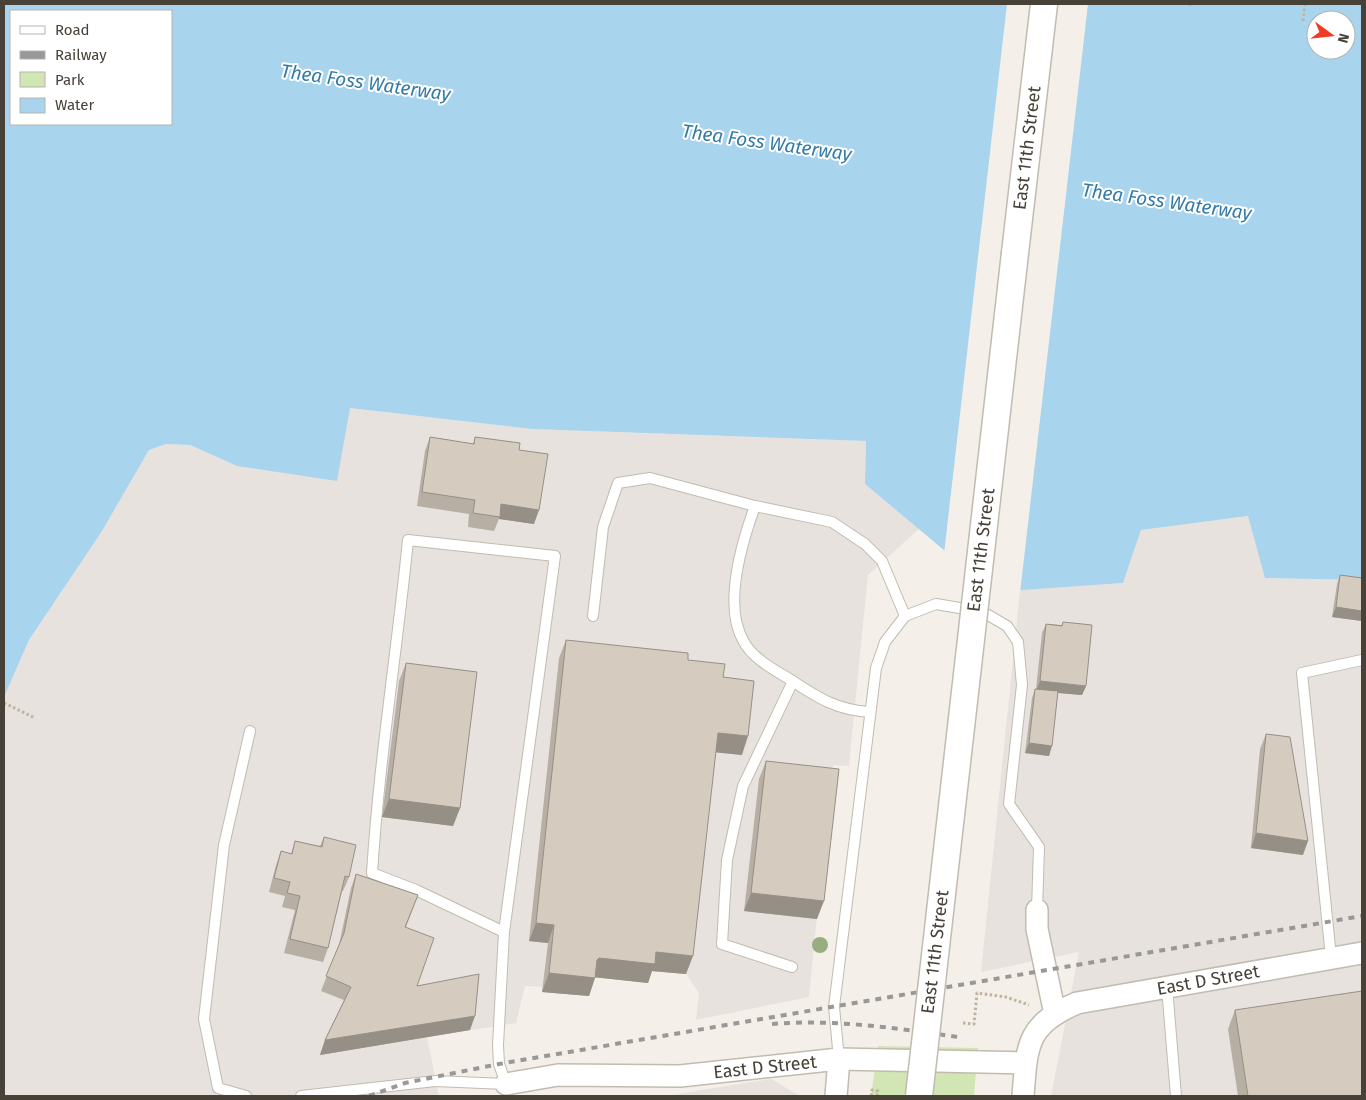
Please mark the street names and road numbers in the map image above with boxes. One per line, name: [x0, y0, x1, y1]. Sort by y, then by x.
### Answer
street label: East 11th Street: [1008, 84, 1046, 211]
street label: East 11th Street: [962, 486, 1000, 613]
street label: East 11th Street: [916, 888, 954, 1015]
street label: East D Street: [1155, 960, 1262, 1000]
street label: East D Street: [712, 1051, 818, 1083]

